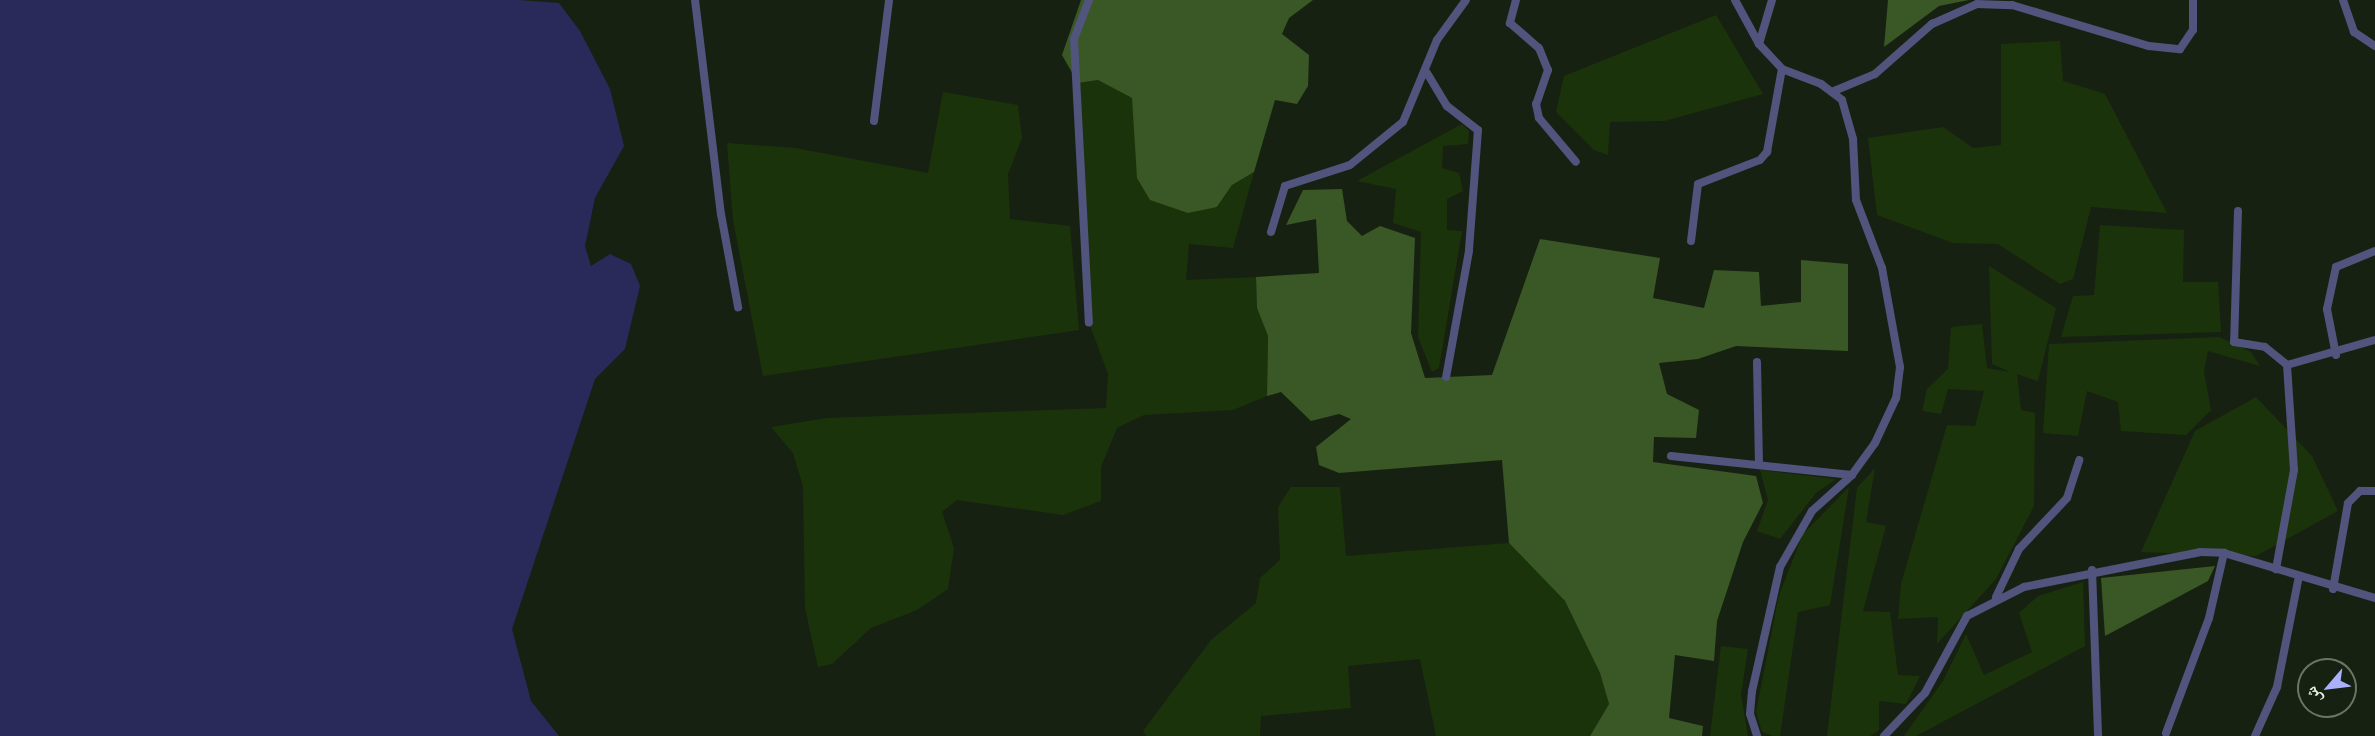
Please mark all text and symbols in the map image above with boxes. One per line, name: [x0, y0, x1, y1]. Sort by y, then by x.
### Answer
north arrow: [2297, 658, 2357, 718]
text: ش: [2300, 683, 2326, 708]

